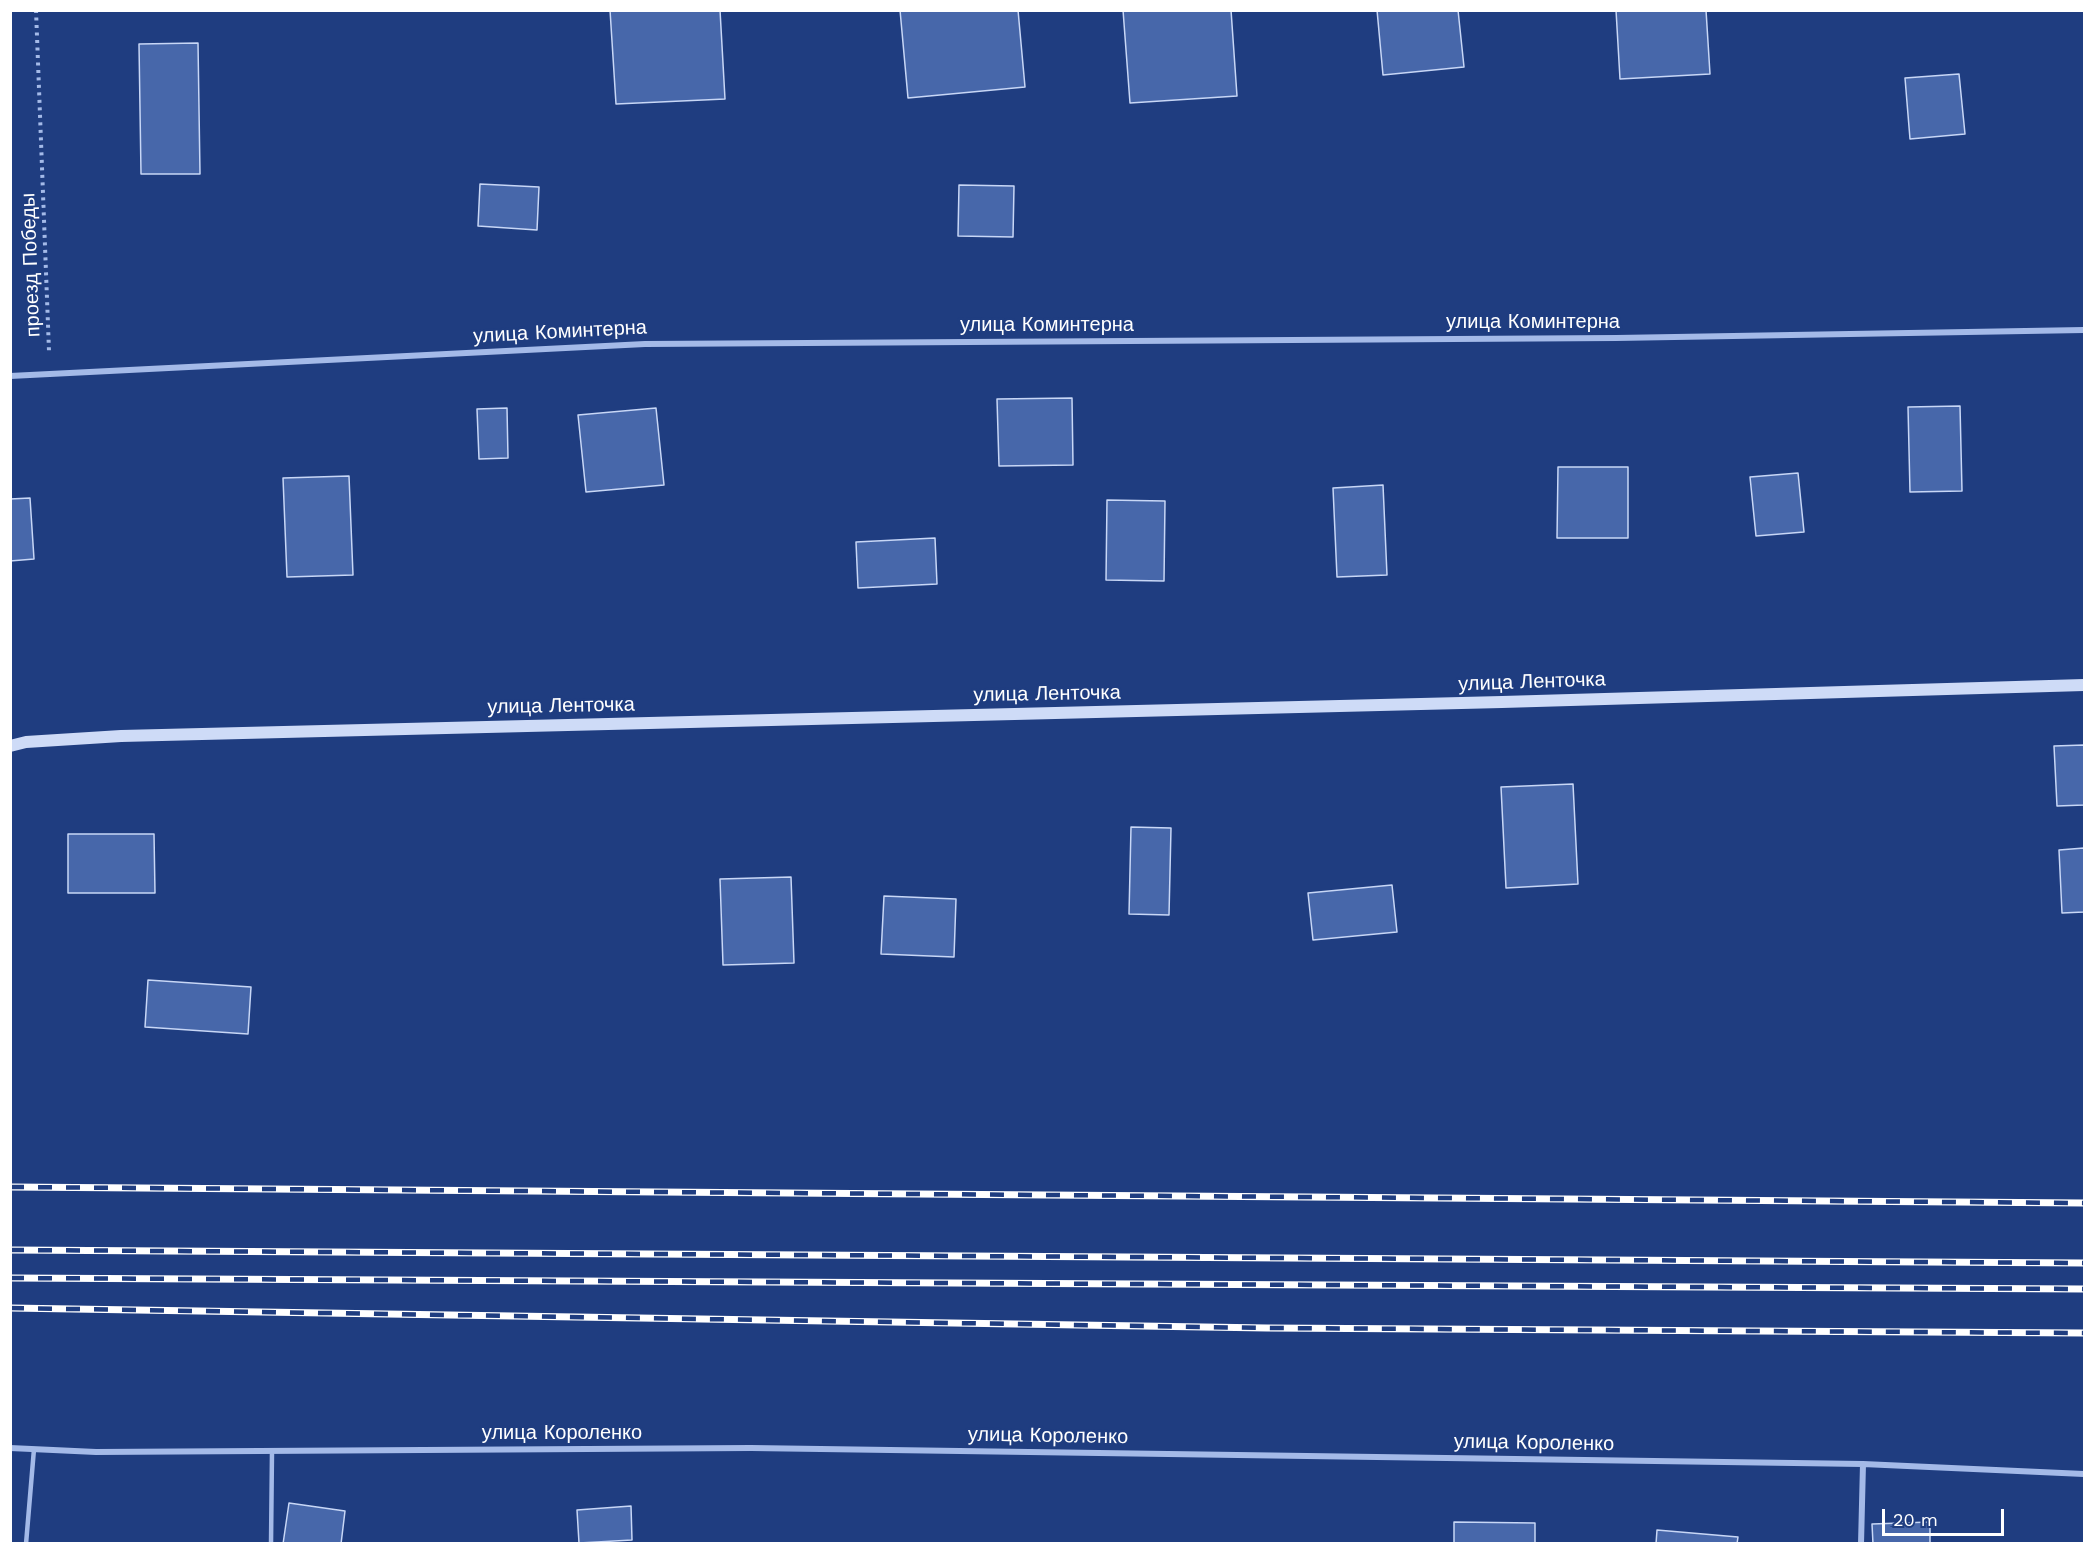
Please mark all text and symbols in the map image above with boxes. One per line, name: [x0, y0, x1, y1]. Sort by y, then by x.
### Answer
street label: проезд Победы: [16, 192, 46, 338]
street label: улица Коминтерна: [1446, 310, 1620, 334]
street label: улица Коминтерна: [960, 313, 1134, 337]
street label: улица Коминтерна: [473, 315, 647, 349]
street label: улица Ленточка: [1458, 667, 1606, 697]
street label: улица Ленточка: [973, 681, 1121, 707]
street label: улица Ленточка: [487, 693, 635, 719]
street label: улица Короленко: [482, 1421, 642, 1445]
street label: улица Короленко: [968, 1423, 1128, 1449]
street label: улица Короленко: [1454, 1430, 1614, 1456]
scale bar: [1885, 1497, 2006, 1535]
text: 20 m: [1893, 1509, 1938, 1530]

